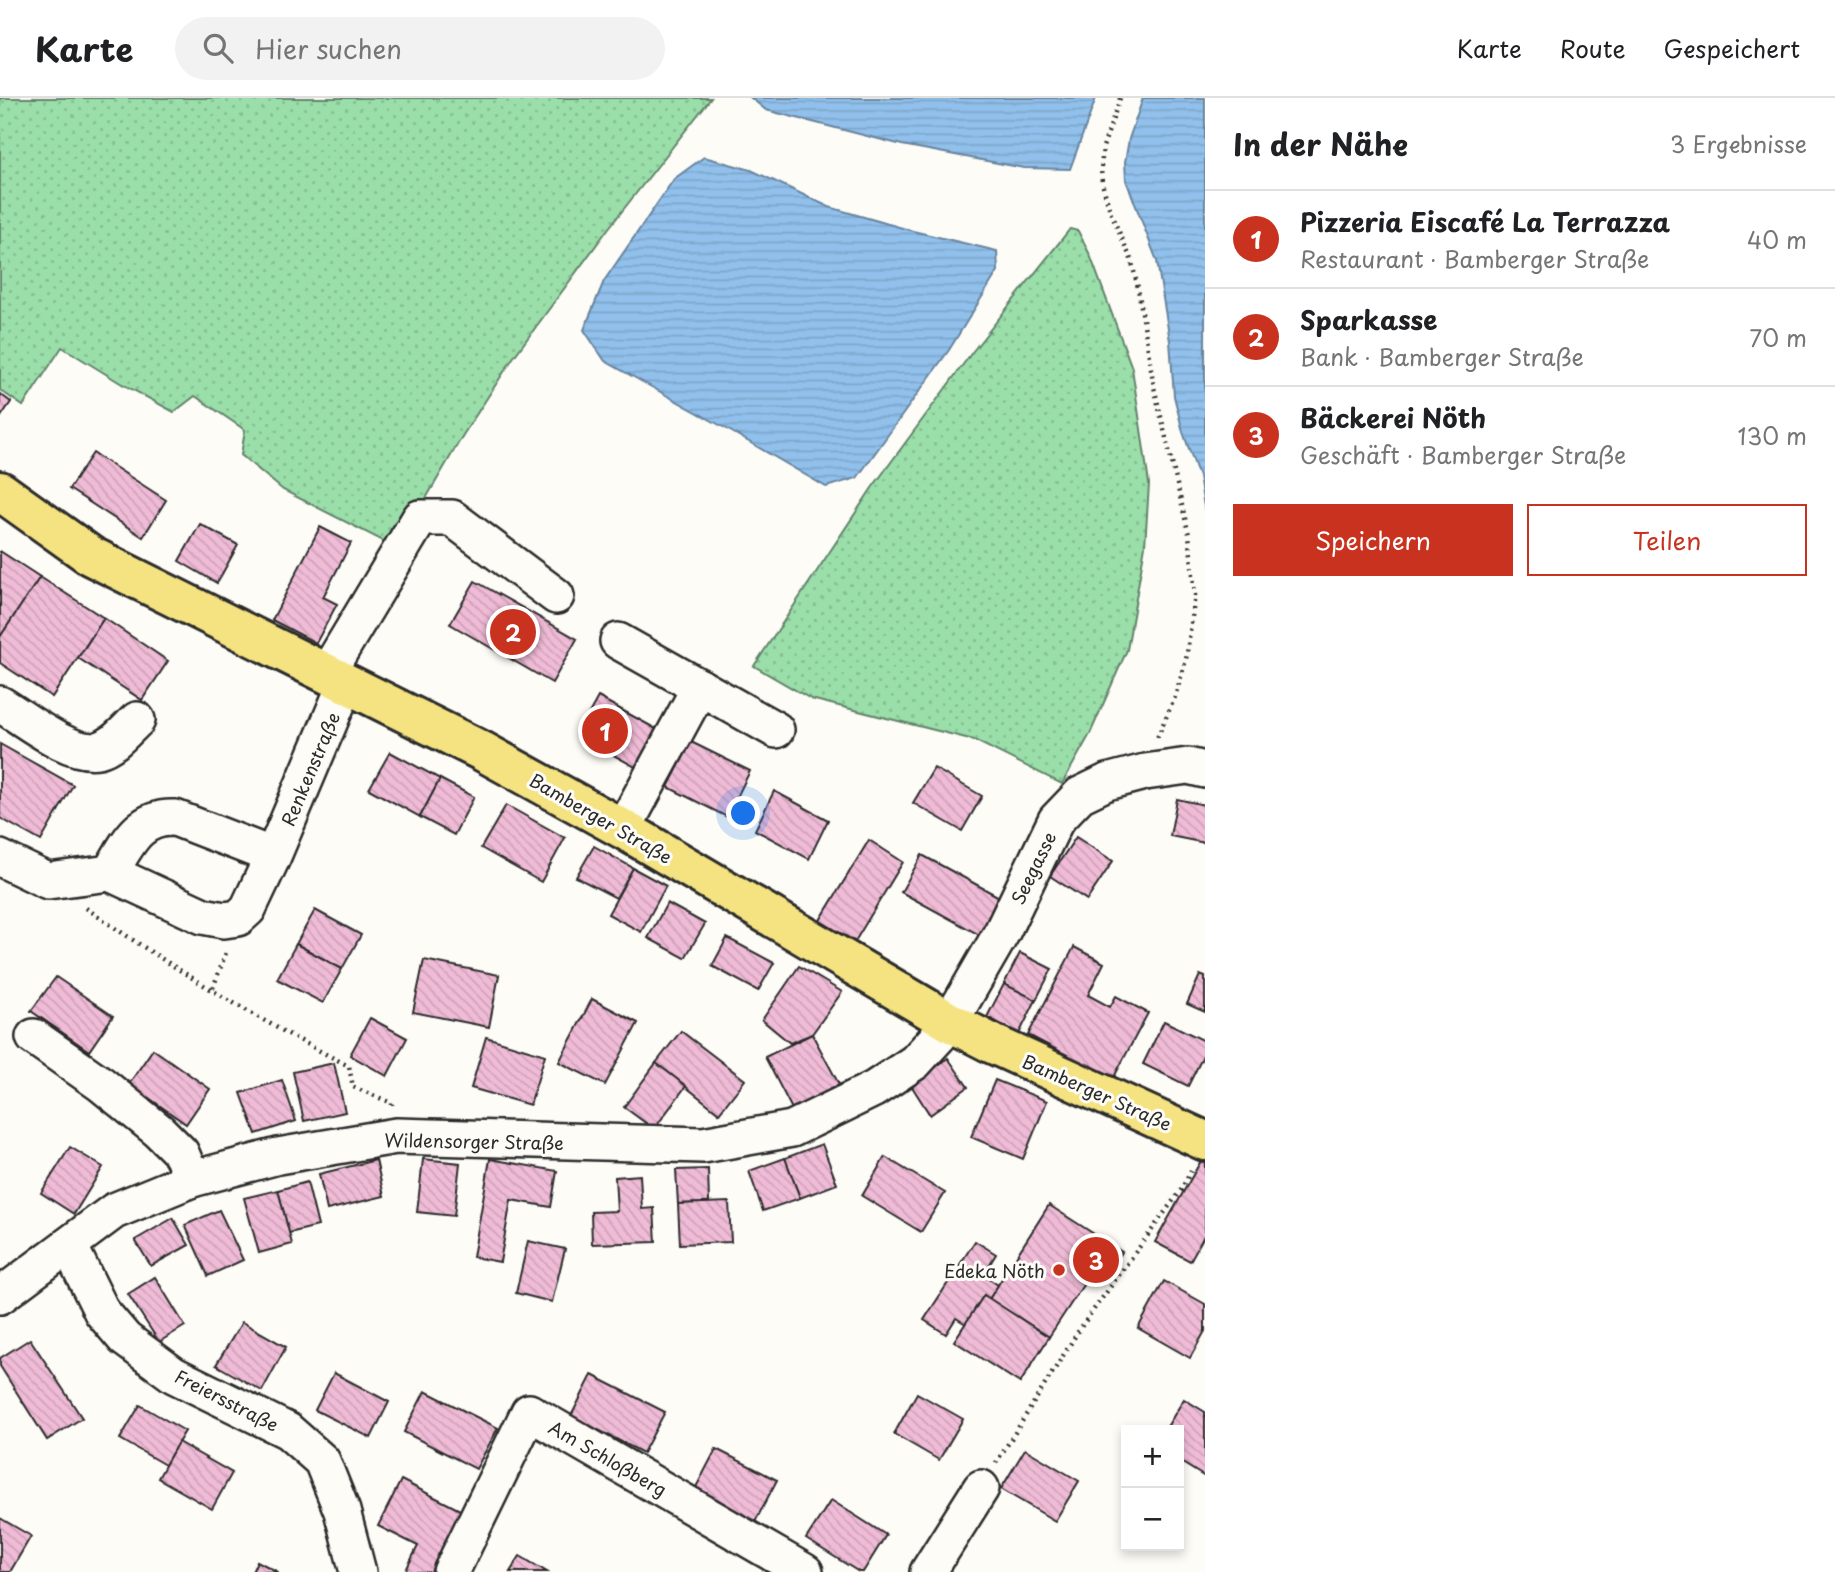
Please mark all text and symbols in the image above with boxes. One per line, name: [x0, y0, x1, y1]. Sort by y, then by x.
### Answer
search box: [175, 17, 665, 80]
text: Karte: [35, 23, 133, 73]
icon: search: [199, 29, 237, 67]
text: Hier suchen: [255, 29, 402, 68]
text: Karte: [1457, 30, 1522, 66]
text: Route: [1560, 30, 1626, 66]
text: Gespeichert: [1664, 30, 1800, 66]
text: In der Nähe: [1233, 121, 1408, 166]
text: 3 Ergebnisse: [1670, 126, 1807, 161]
text: Pizzeria Eiscafé La Terrazza: [1300, 202, 1670, 241]
text: 1: [1251, 222, 1262, 257]
text: 40 m: [1747, 222, 1807, 257]
text: Restaurant · Bamberger Straße: [1300, 241, 1649, 276]
text: Sparkasse: [1300, 300, 1437, 339]
text: 2: [1248, 320, 1264, 355]
text: 70 m: [1749, 320, 1807, 355]
text: Bank · Bamberger Straße: [1300, 339, 1584, 374]
text: Bäckerei Nöth: [1300, 398, 1486, 437]
text: 3: [1248, 418, 1264, 453]
text: 130 m: [1737, 418, 1807, 453]
text: Geschäft · Bamberger Straße: [1300, 437, 1626, 472]
button: Speichern: [1233, 504, 1513, 576]
button: Teilen: [1527, 504, 1807, 576]
pin: 2: [490, 606, 536, 658]
pin: 1: [582, 705, 628, 757]
street label: Renkenstraße: [274, 708, 346, 830]
street label: Bamberger Straße: [525, 766, 677, 870]
your location: [726, 796, 760, 830]
street label: Seegasse: [1004, 827, 1062, 909]
street label: Bamberger Straße: [1018, 1047, 1176, 1137]
street label: Wildensorger Straße: [384, 1126, 564, 1156]
pin: 3: [1073, 1234, 1119, 1286]
place label: Edeka Nöth: [944, 1257, 1045, 1284]
marker: Edeka Nöth: [1051, 1262, 1067, 1278]
street label: Freiersstraße: [170, 1362, 284, 1438]
street label: Am Schloßberg: [544, 1413, 672, 1503]
map controls: [1121, 1425, 1184, 1551]
button: +: [1121, 1425, 1184, 1488]
button: −: [1121, 1488, 1184, 1551]

